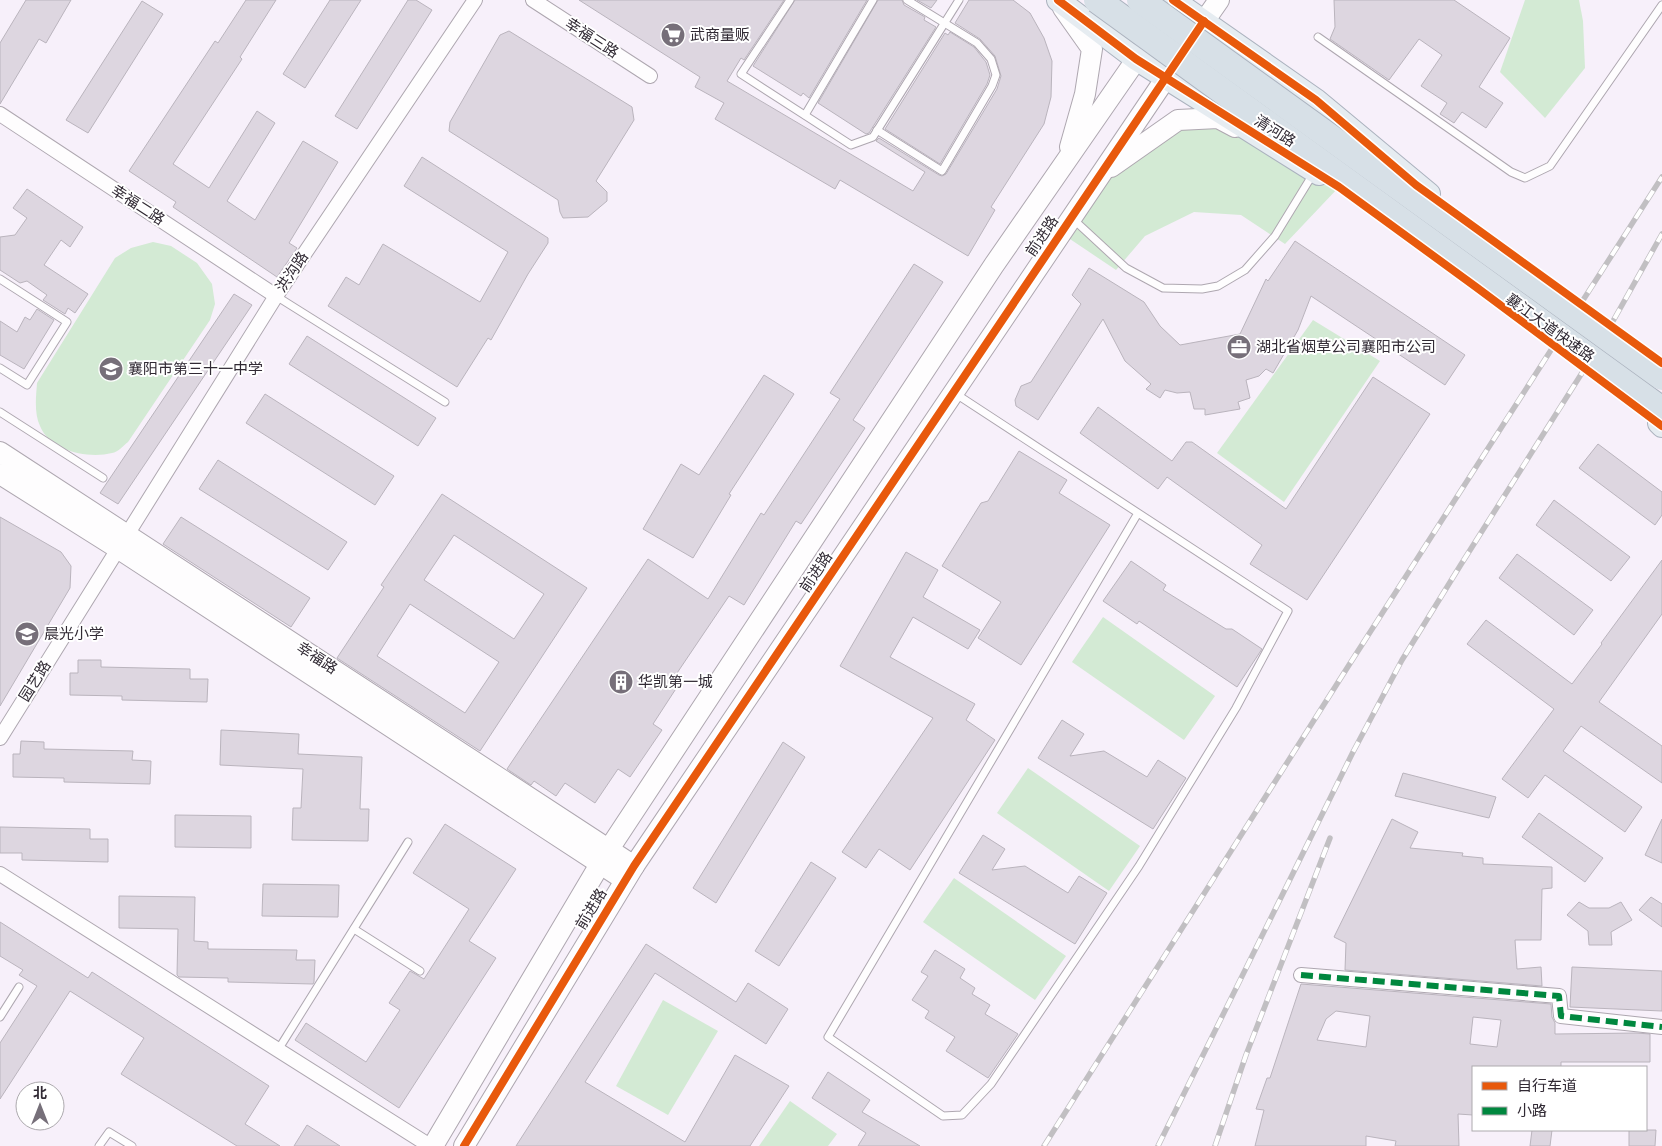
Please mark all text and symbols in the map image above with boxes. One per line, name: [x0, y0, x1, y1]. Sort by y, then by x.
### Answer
street label: 幸福三路: [561, 12, 623, 64]
supermarket icon: 武商量贩: [660, 22, 686, 48]
place label: 武商量贩: [690, 24, 750, 46]
street label: 清河路: [1250, 110, 1300, 152]
street label: 幸福二路: [107, 179, 169, 231]
street label: 前进路: [1020, 211, 1064, 261]
street label: 洪沟路: [270, 247, 314, 297]
street label: 襄江大道快速路: [1501, 288, 1599, 368]
office icon: 湖北省烟草公司襄阳市公司: [1226, 334, 1252, 360]
place label: 湖北省烟草公司襄阳市公司: [1256, 336, 1436, 358]
school or university icon: 襄阳市第三十一中学: [98, 356, 124, 382]
place label: 襄阳市第三十一中学: [128, 358, 263, 380]
street label: 前进路: [794, 547, 838, 597]
school or university icon: 晨光小学: [14, 621, 40, 647]
place label: 晨光小学: [44, 623, 104, 645]
street label: 幸福路: [292, 637, 342, 679]
street label: 园艺路: [14, 656, 56, 706]
building icon: 华凯第一城: [608, 669, 634, 695]
place label: 华凯第一城: [638, 671, 713, 693]
street label: 前进路: [570, 884, 612, 934]
legend: [1472, 1066, 1647, 1131]
text: 自行车道: [1517, 1075, 1577, 1097]
north arrow: [15, 1081, 65, 1131]
text: 北: [33, 1083, 47, 1103]
text: 小路: [1517, 1100, 1547, 1122]

